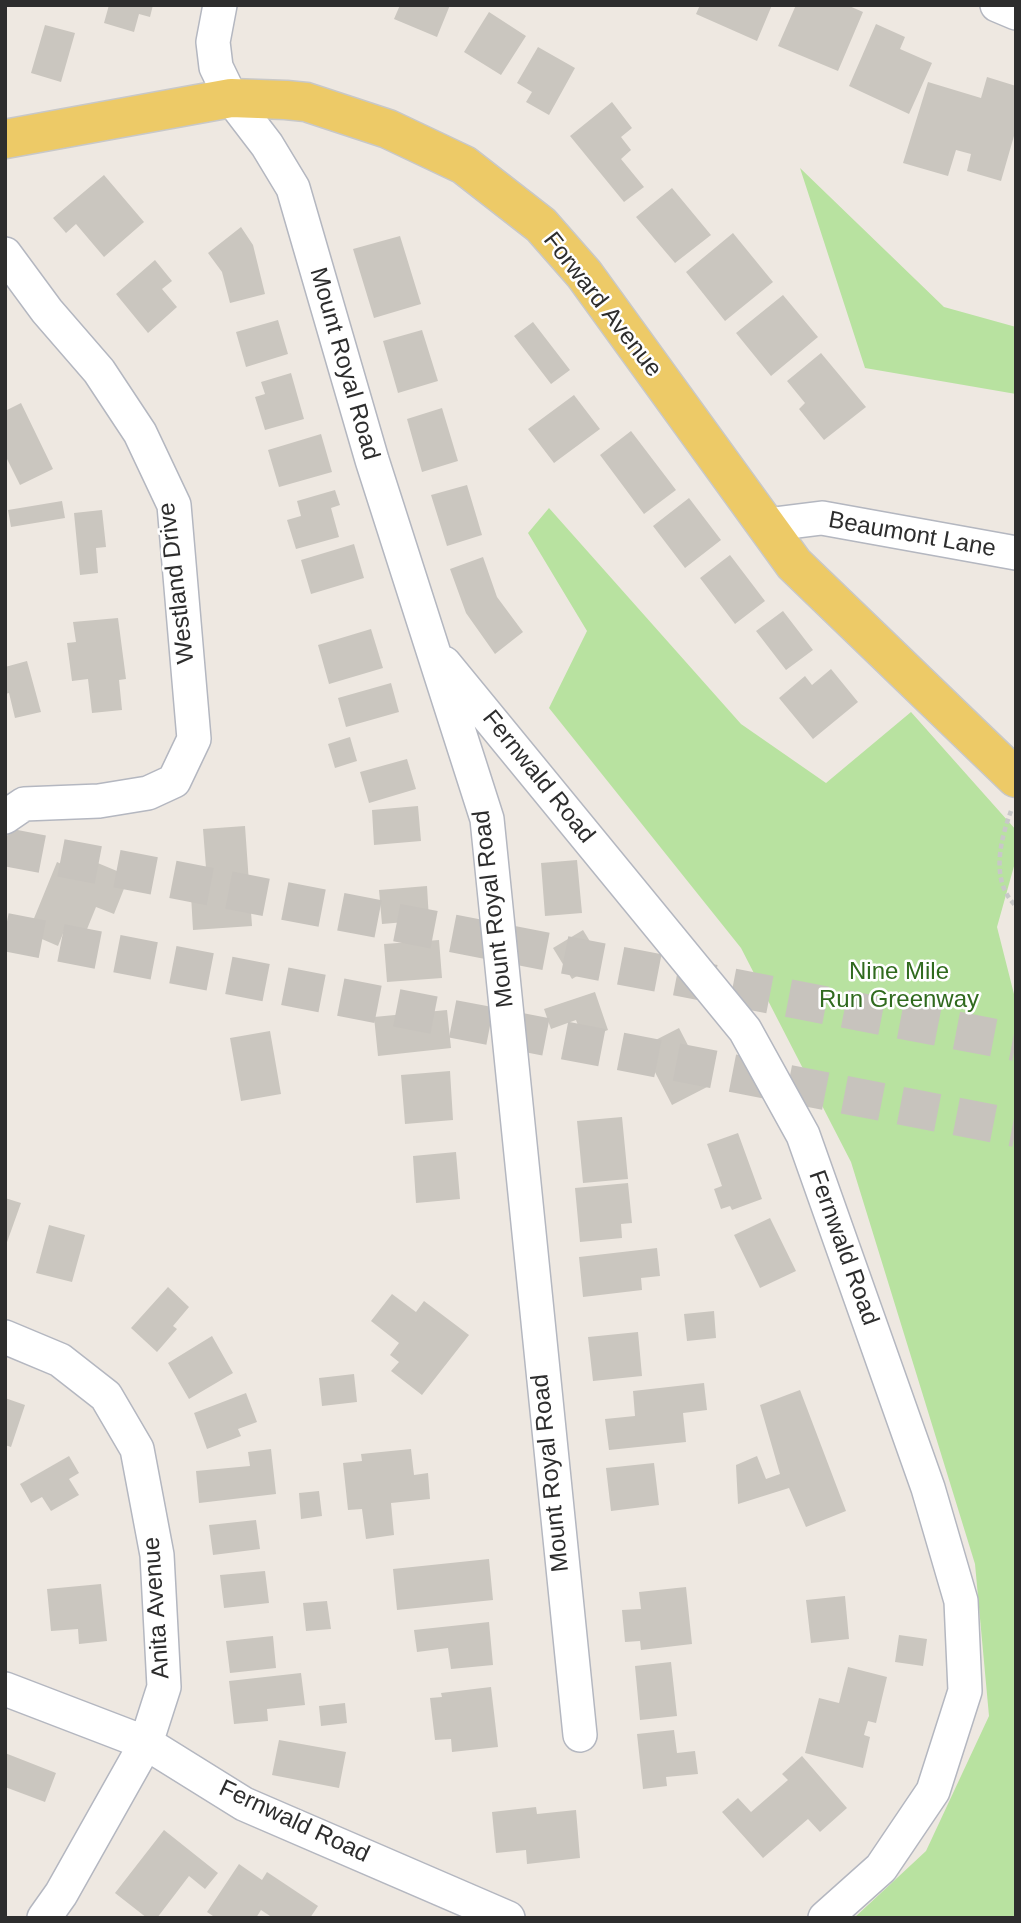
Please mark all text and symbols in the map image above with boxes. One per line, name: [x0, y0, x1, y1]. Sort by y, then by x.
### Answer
street label: Forward Avenue: [537, 227, 667, 383]
street label: Mount Royal Road: [303, 264, 385, 464]
street label: Westland Drive: [153, 501, 201, 665]
street label: Beaumont Lane: [826, 506, 998, 564]
street label: Fernwald Road: [476, 705, 600, 849]
street label: Mount Royal Road: [468, 809, 520, 1009]
park label: Nine Mile Run Greenway: [819, 958, 979, 1014]
street label: Fernwald Road: [802, 1167, 884, 1329]
street label: Mount Royal Road: [526, 1373, 576, 1573]
street label: Anita Avenue: [138, 1536, 176, 1680]
street label: Fernwald Road: [214, 1775, 374, 1869]

